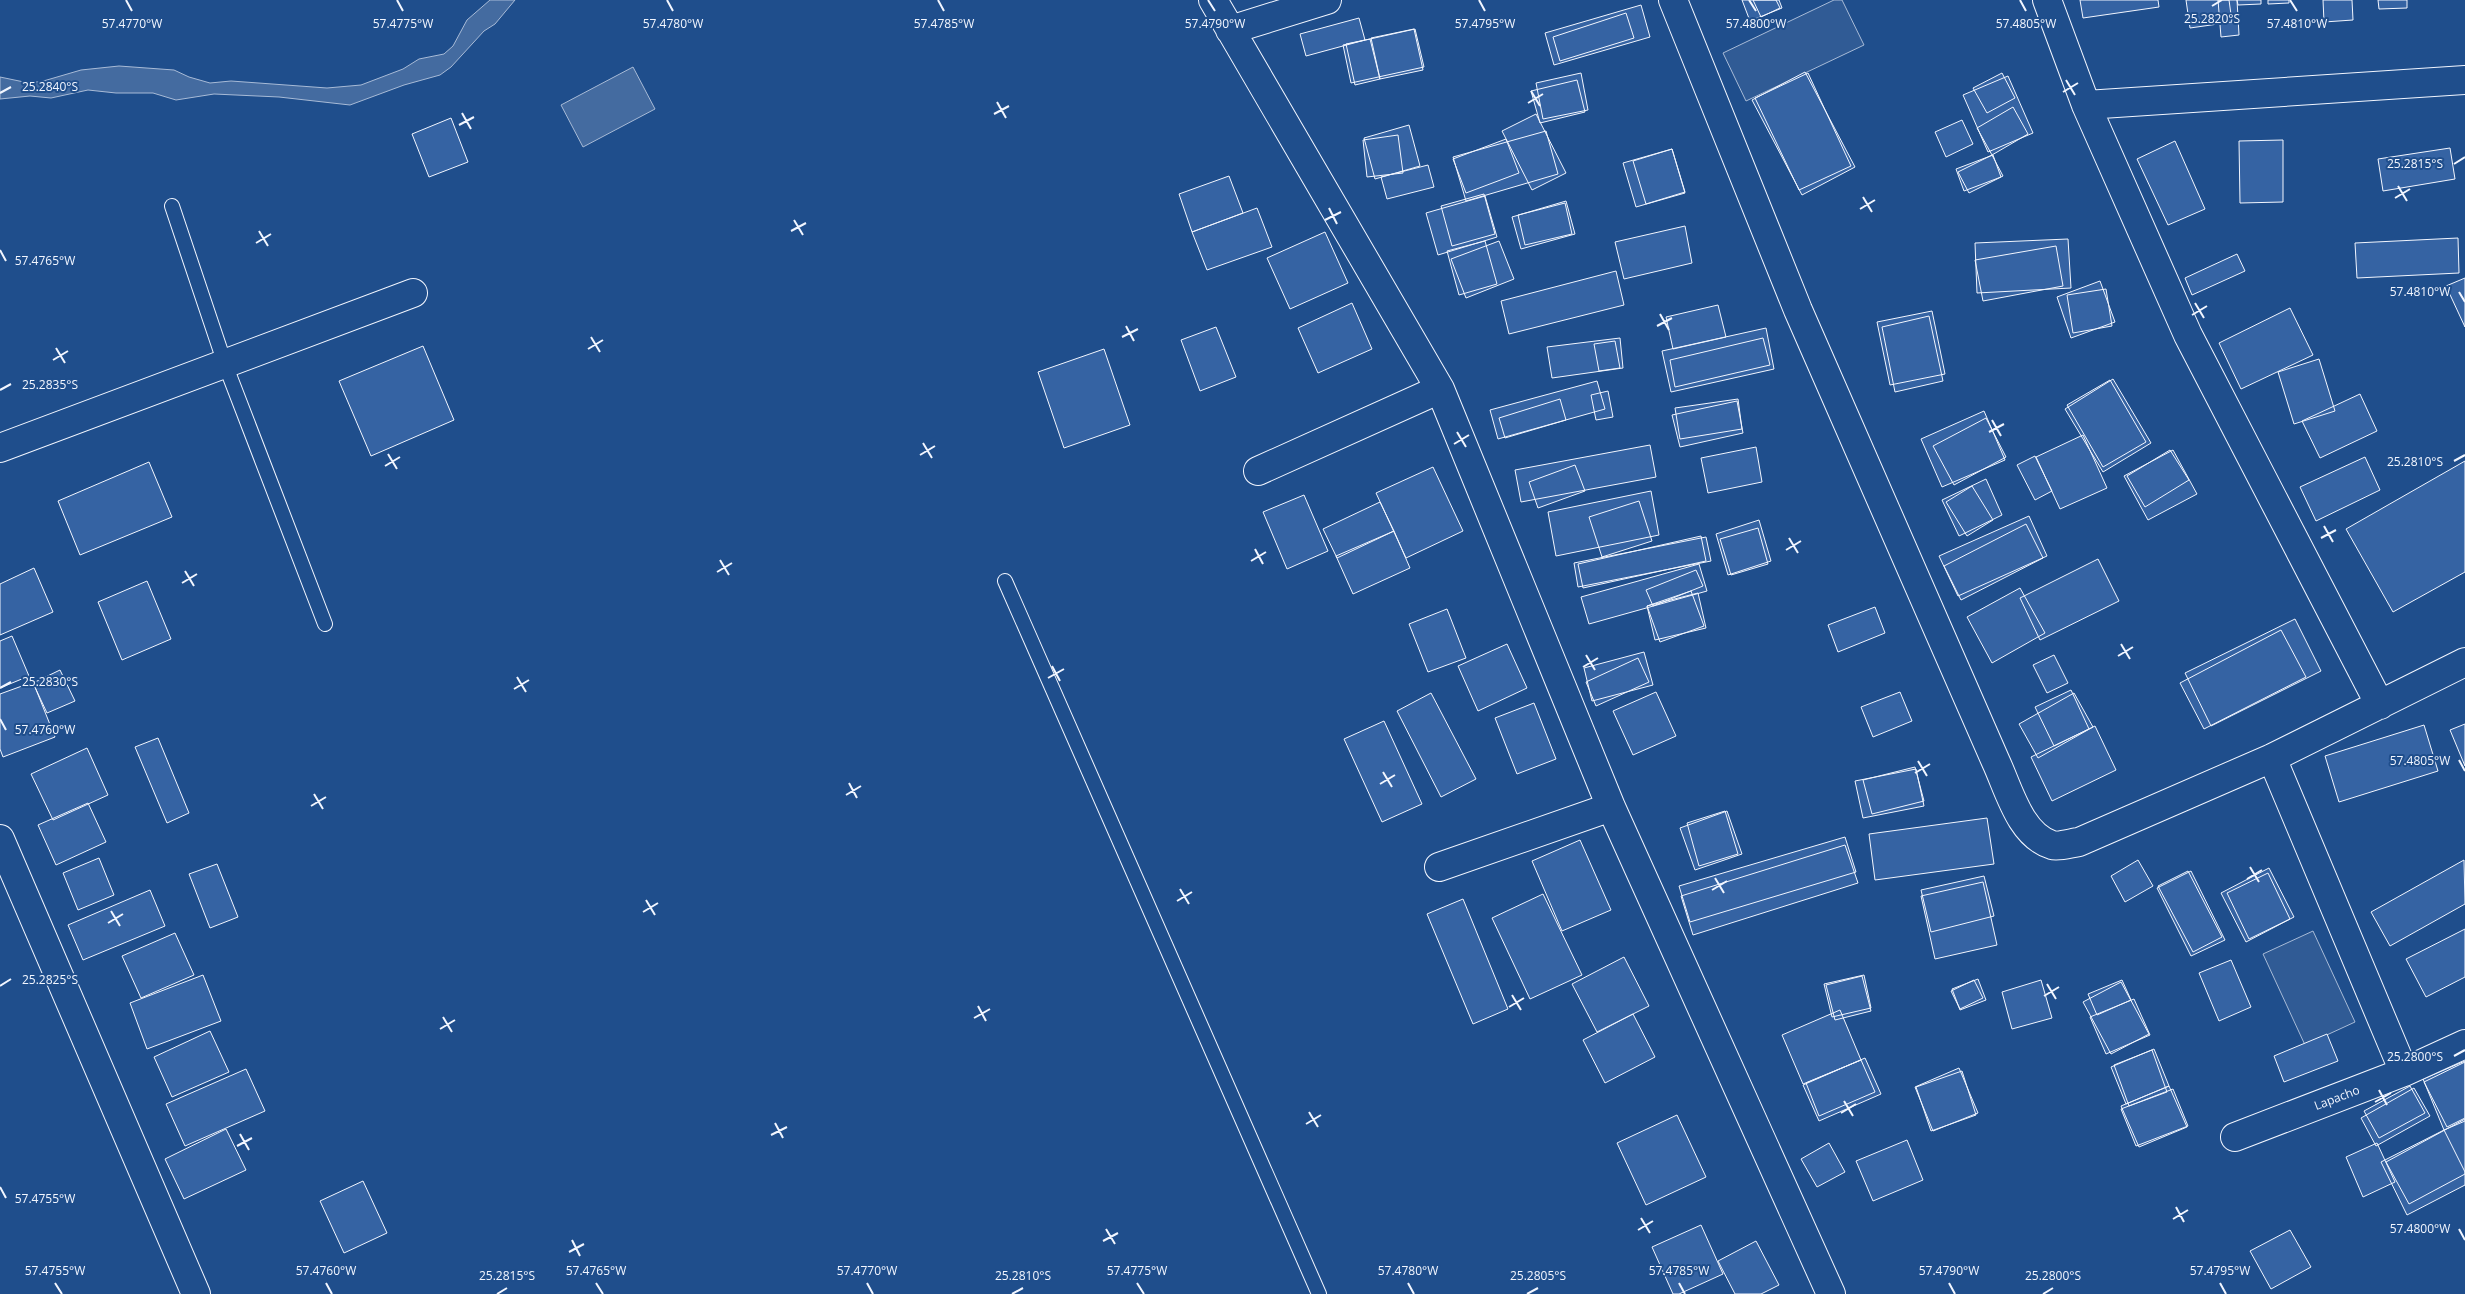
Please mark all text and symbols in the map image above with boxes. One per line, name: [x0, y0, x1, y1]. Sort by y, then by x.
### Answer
text: 25.2820°S: [2184, 10, 2240, 27]
text: 57.4770°W: [102, 15, 162, 32]
text: 57.4775°W: [373, 15, 433, 32]
text: 57.4780°W: [643, 15, 703, 32]
text: 57.4785°W: [914, 15, 974, 32]
text: 57.4790°W: [1185, 15, 1245, 32]
text: 57.4795°W: [1455, 15, 1515, 32]
text: 57.4800°W: [1726, 15, 1786, 32]
text: 57.4805°W: [1996, 15, 2056, 32]
text: 57.4810°W: [2267, 15, 2327, 32]
text: 25.2840°S: [22, 78, 78, 95]
text: 25.2815°S: [2387, 155, 2443, 172]
text: 57.4765°W: [15, 252, 75, 269]
text: 57.4810°W: [2390, 283, 2450, 300]
text: 25.2835°S: [22, 376, 78, 393]
text: 25.2810°S: [2387, 453, 2443, 470]
text: 25.2830°S: [22, 673, 78, 690]
text: 57.4760°W: [15, 721, 75, 738]
text: 57.4805°W: [2390, 752, 2450, 769]
text: 25.2825°S: [22, 971, 78, 988]
text: 25.2800°S: [2387, 1048, 2443, 1065]
street label: Lapacho: [2312, 1081, 2362, 1114]
text: 57.4755°W: [15, 1190, 75, 1207]
text: 57.4800°W: [2390, 1220, 2450, 1237]
text: 57.4755°W: [25, 1262, 85, 1279]
text: 57.4760°W: [296, 1262, 356, 1279]
text: 57.4765°W: [566, 1262, 626, 1279]
text: 57.4770°W: [837, 1262, 897, 1279]
text: 57.4775°W: [1107, 1262, 1167, 1279]
text: 57.4780°W: [1378, 1262, 1438, 1279]
text: 57.4785°W: [1649, 1262, 1709, 1279]
text: 57.4790°W: [1919, 1262, 1979, 1279]
text: 57.4795°W: [2190, 1262, 2250, 1279]
text: 25.2815°S: [479, 1267, 535, 1284]
text: 25.2810°S: [995, 1267, 1051, 1284]
text: 25.2805°S: [1510, 1267, 1566, 1284]
text: 25.2800°S: [2025, 1267, 2081, 1284]

